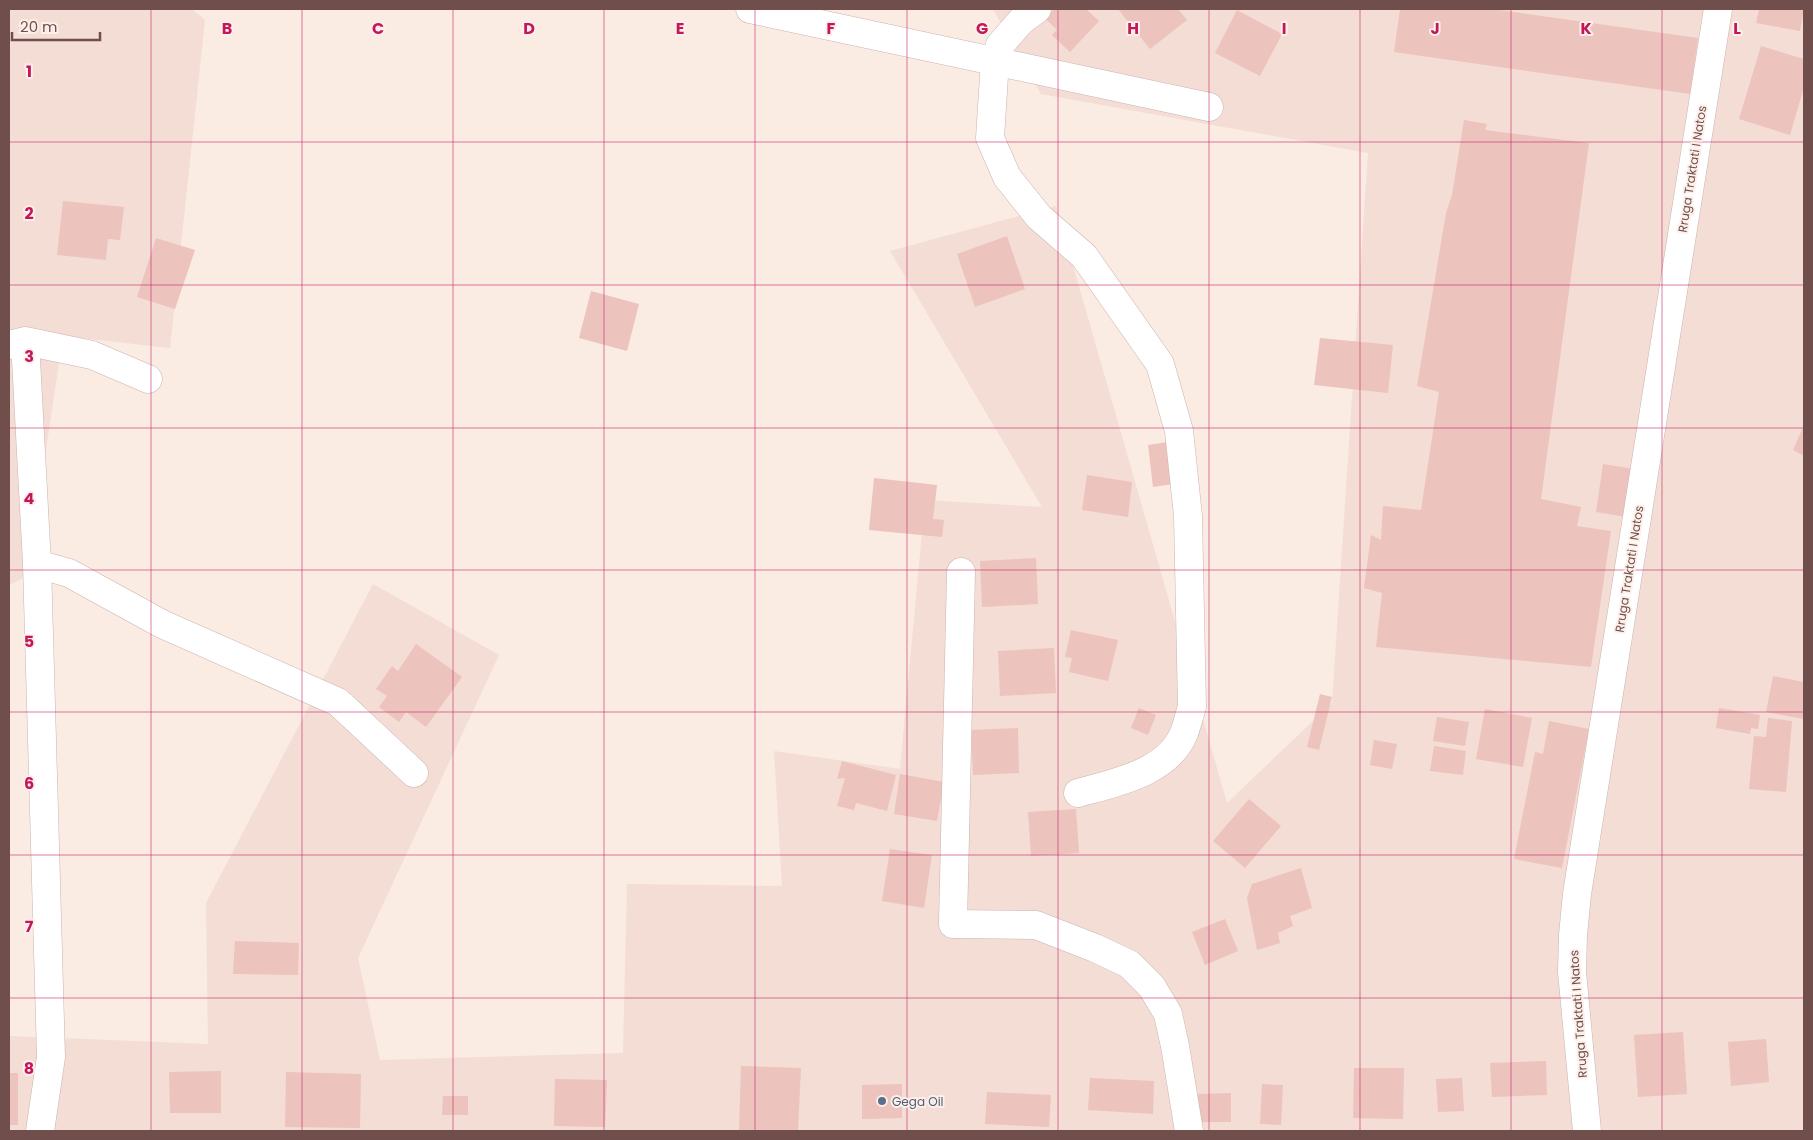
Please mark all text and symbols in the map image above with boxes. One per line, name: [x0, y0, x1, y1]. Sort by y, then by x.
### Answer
scale bar: [12, 10, 100, 42]
text: 20 m: [20, 16, 58, 37]
text: B: [222, 17, 232, 40]
text: C: [372, 17, 384, 40]
text: D: [523, 17, 535, 40]
text: E: [676, 17, 684, 40]
text: F: [827, 17, 836, 40]
text: G: [976, 17, 988, 40]
text: H: [1127, 17, 1139, 40]
text: I: [1282, 17, 1286, 40]
text: J: [1430, 17, 1440, 40]
text: K: [1580, 17, 1592, 40]
text: L: [1733, 17, 1741, 40]
text: 1: [26, 60, 32, 83]
street label: Rruga Traktati I Natos: [1674, 104, 1710, 234]
text: 2: [24, 202, 34, 225]
text: 3: [24, 345, 34, 368]
text: 4: [24, 487, 35, 510]
street label: Rruga Traktati I Natos: [1611, 504, 1647, 634]
text: 5: [24, 630, 34, 653]
text: 6: [24, 772, 34, 795]
text: 7: [25, 915, 34, 938]
street label: Rruga Traktati I Natos: [1565, 949, 1591, 1079]
text: 8: [24, 1057, 34, 1080]
place label: Gega Oil: [892, 1093, 944, 1110]
marker: Gega Oil: [876, 1095, 888, 1107]

